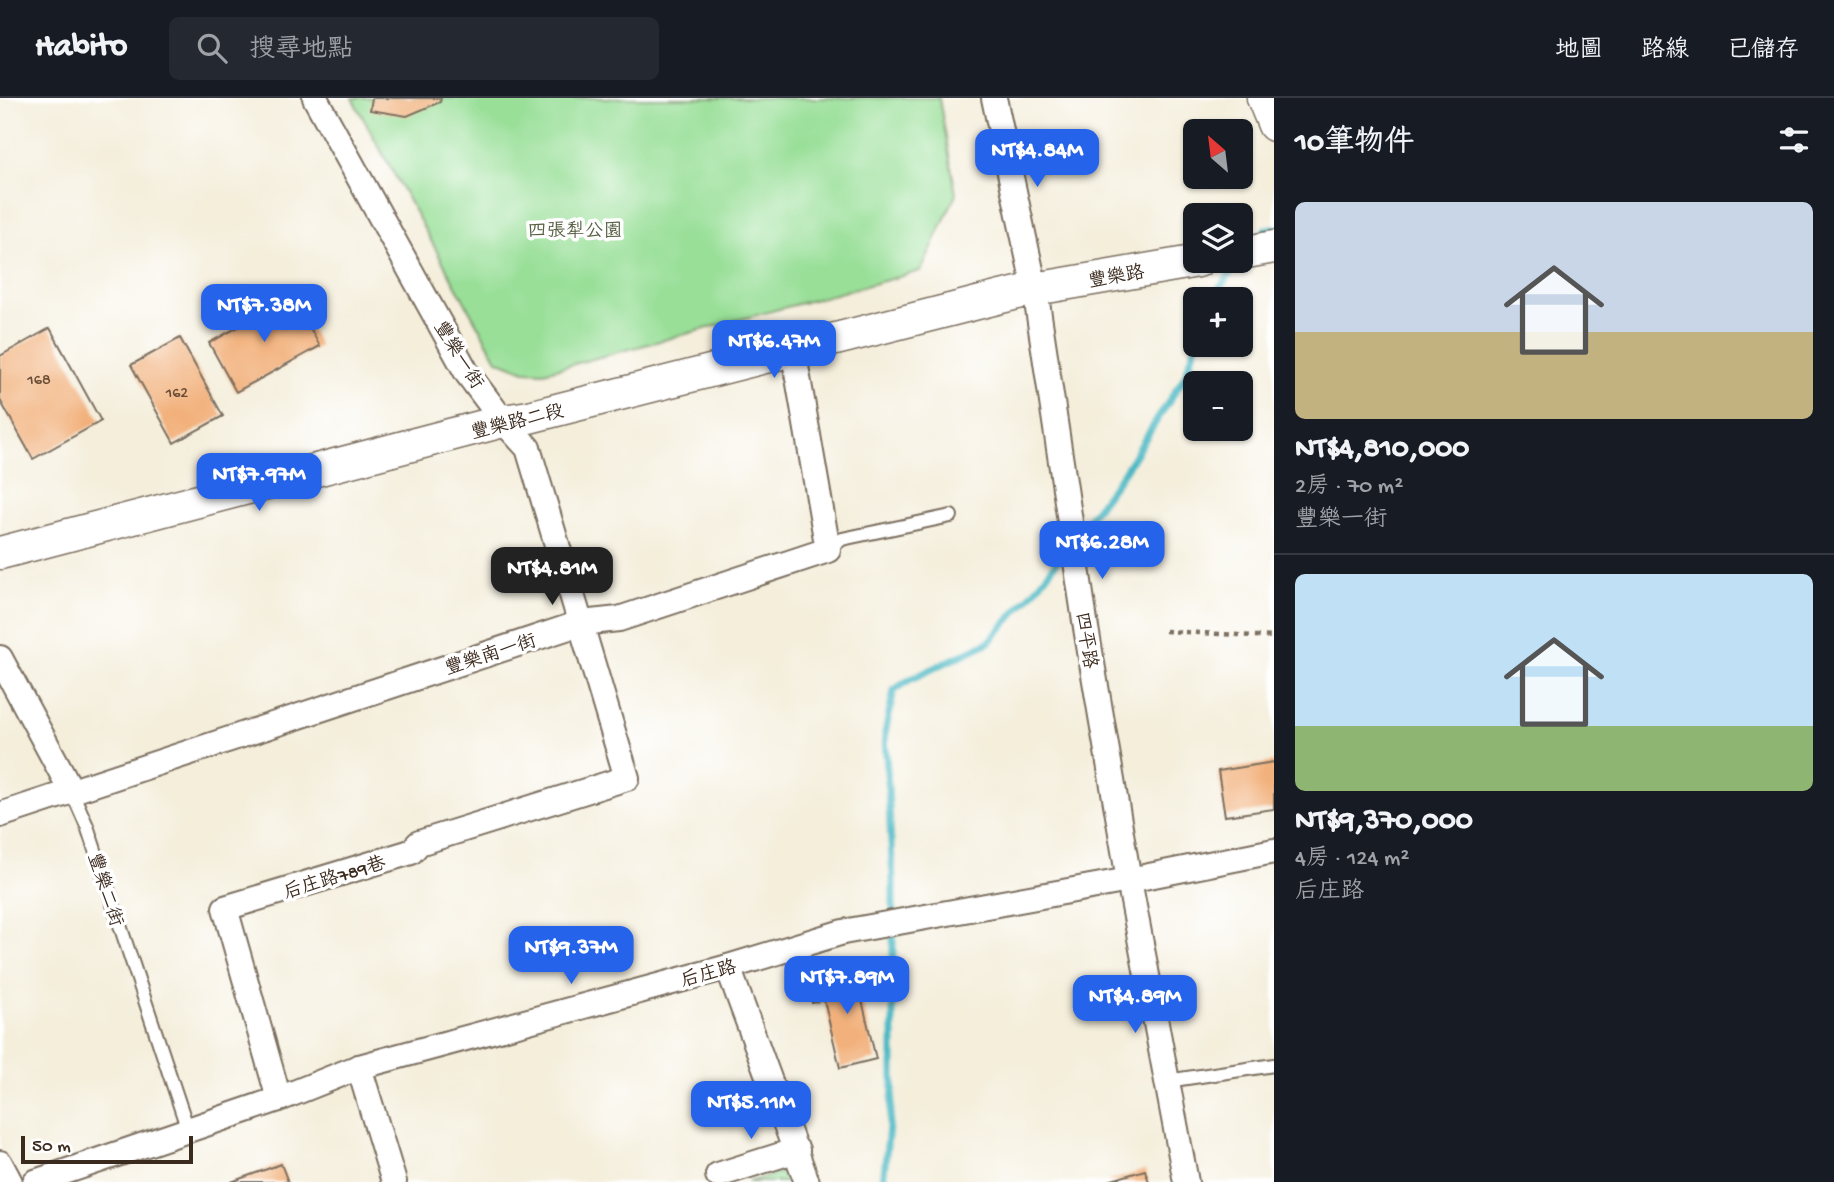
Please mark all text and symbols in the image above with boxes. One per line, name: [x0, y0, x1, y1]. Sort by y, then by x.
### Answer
search box: [169, 17, 659, 80]
text: Habito: [35, 29, 127, 67]
icon: search: [193, 29, 231, 67]
text: 搜尋地點: [249, 36, 353, 67]
text: 地圖: [1555, 37, 1603, 66]
text: 路線: [1641, 37, 1689, 66]
text: 已儲存: [1727, 37, 1799, 66]
north arrow: [1183, 119, 1253, 189]
map controls: [1183, 119, 1253, 441]
icon: filters: [1775, 121, 1813, 159]
text: 10筆物件: [1295, 127, 1414, 162]
pin: NT$4.84M: [965, 130, 1109, 189]
text: NT$4.84M: [991, 138, 1083, 165]
button: layers: [1183, 203, 1253, 273]
park label: 四張犁公園: [527, 220, 623, 244]
icon: home: [1491, 247, 1617, 373]
street label: 豐樂路: [1086, 261, 1147, 295]
pin: NT$7.38M: [192, 285, 336, 344]
button: +: [1183, 287, 1253, 357]
text: NT$7.38M: [217, 293, 311, 320]
street label: 豐樂一街: [427, 317, 488, 394]
pin: NT$6.47M: [702, 320, 846, 380]
text: NT$6.47M: [728, 329, 820, 356]
button: −: [1183, 371, 1253, 441]
house number: 168: [26, 372, 51, 391]
house number: 162: [165, 385, 188, 404]
street label: 豐樂路二段: [469, 400, 567, 446]
text: NT$4,810,000: [1295, 433, 1469, 468]
pin: NT$7.97M: [187, 454, 331, 513]
text: NT$7.97M: [213, 462, 305, 489]
text: 2房 · 70 m²: [1295, 474, 1403, 501]
text: 豐樂一街: [1295, 507, 1387, 534]
pin: NT$6.28M: [1030, 522, 1174, 581]
text: NT$6.28M: [1056, 530, 1148, 557]
pin: NT$4.81M: [480, 547, 624, 607]
text: NT$4.81M: [507, 556, 597, 583]
street label: 四平路: [1069, 610, 1101, 671]
icon: home: [1491, 619, 1617, 745]
street label: 豐樂南一街: [442, 630, 540, 682]
text: NT$9,370,000: [1295, 805, 1473, 840]
text: 4房 · 124 m²: [1295, 846, 1409, 873]
street label: 豐樂二街: [81, 850, 127, 930]
street label: 后庄路789巷: [281, 852, 389, 906]
text: 后庄路: [1295, 879, 1364, 906]
pin: NT$9.37M: [499, 926, 643, 986]
text: NT$9.37M: [525, 935, 617, 962]
street label: 后庄路: [678, 956, 739, 994]
pin: NT$7.89M: [775, 956, 919, 1016]
text: NT$7.89M: [800, 965, 894, 992]
pin: NT$4.89M: [1063, 976, 1207, 1035]
text: NT$4.89M: [1089, 984, 1181, 1011]
pin: NT$5.11M: [679, 1082, 823, 1141]
text: NT$5.11M: [707, 1090, 795, 1117]
scale bar: [21, 1133, 192, 1165]
text: 50 m: [32, 1136, 71, 1159]

